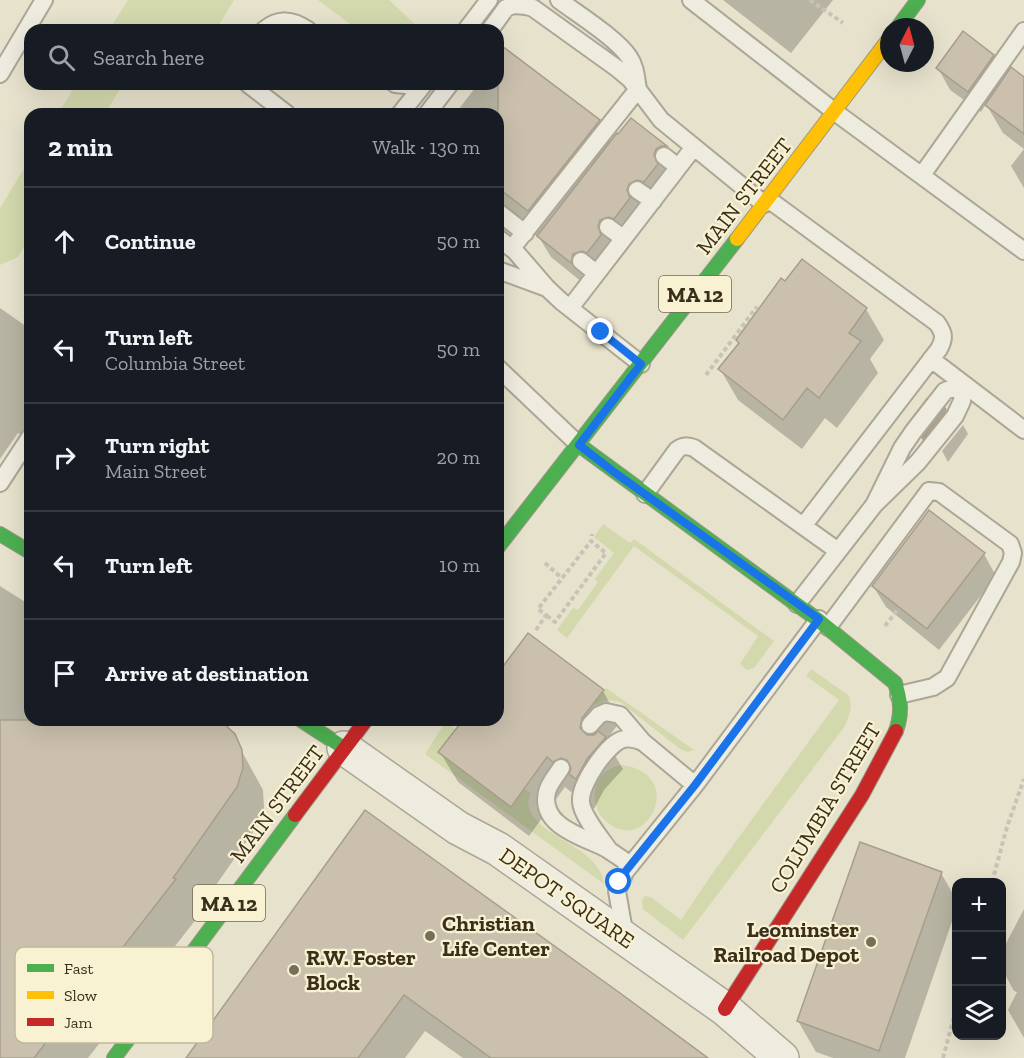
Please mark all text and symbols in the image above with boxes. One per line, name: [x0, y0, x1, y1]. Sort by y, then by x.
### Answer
north arrow: [880, 18, 934, 72]
search box: [24, 24, 504, 90]
icon: search: [45, 41, 78, 74]
text: Search here: [93, 44, 204, 71]
text: 2 min: [48, 131, 113, 163]
street label: MAIN STREET: [690, 132, 798, 260]
text: Walk · 130 m: [373, 135, 480, 159]
icon: ahead: [48, 225, 81, 258]
text: Continue: [105, 228, 196, 255]
text: 50 m: [436, 229, 480, 253]
road number: MA 12: [659, 276, 731, 312]
route end: [587, 318, 613, 344]
text: Turn left: [105, 324, 192, 351]
icon: left: [48, 333, 81, 366]
text: 50 m: [436, 337, 480, 361]
text: Columbia Street: [105, 351, 245, 375]
text: Turn right: [105, 432, 209, 459]
icon: right: [48, 441, 81, 474]
text: 20 m: [436, 445, 480, 469]
text: Main Street: [105, 459, 206, 483]
icon: left: [48, 549, 81, 582]
text: Turn left: [105, 552, 192, 579]
text: 10 m: [439, 553, 480, 577]
icon: arrive: [48, 657, 81, 690]
text: Arrive at destination: [105, 660, 308, 687]
street label: COLUMBIA STREET: [763, 718, 887, 898]
street label: MAIN STREET: [224, 740, 330, 868]
street label: DEPOT SQUARE: [494, 842, 640, 954]
route start: [605, 868, 631, 894]
map controls: [952, 878, 1006, 1040]
button: +: [952, 878, 1006, 932]
road number: MA 12: [193, 885, 265, 921]
place label: Christian Life Center: [442, 910, 550, 962]
place label: Leominster Railroad Depot: [713, 916, 859, 968]
marker: Christian Life Center: [423, 929, 437, 943]
button: −: [952, 932, 1006, 986]
marker: Leominster Railroad Depot: [864, 935, 878, 949]
place label: R.W. Foster Block: [306, 944, 416, 996]
legend: [15, 947, 213, 1043]
text: Fast: [64, 959, 93, 978]
marker: R.W. Foster Block: [287, 963, 301, 977]
text: Slow: [64, 986, 98, 1005]
button: layers: [952, 986, 1006, 1040]
text: Jam: [64, 1013, 93, 1032]

